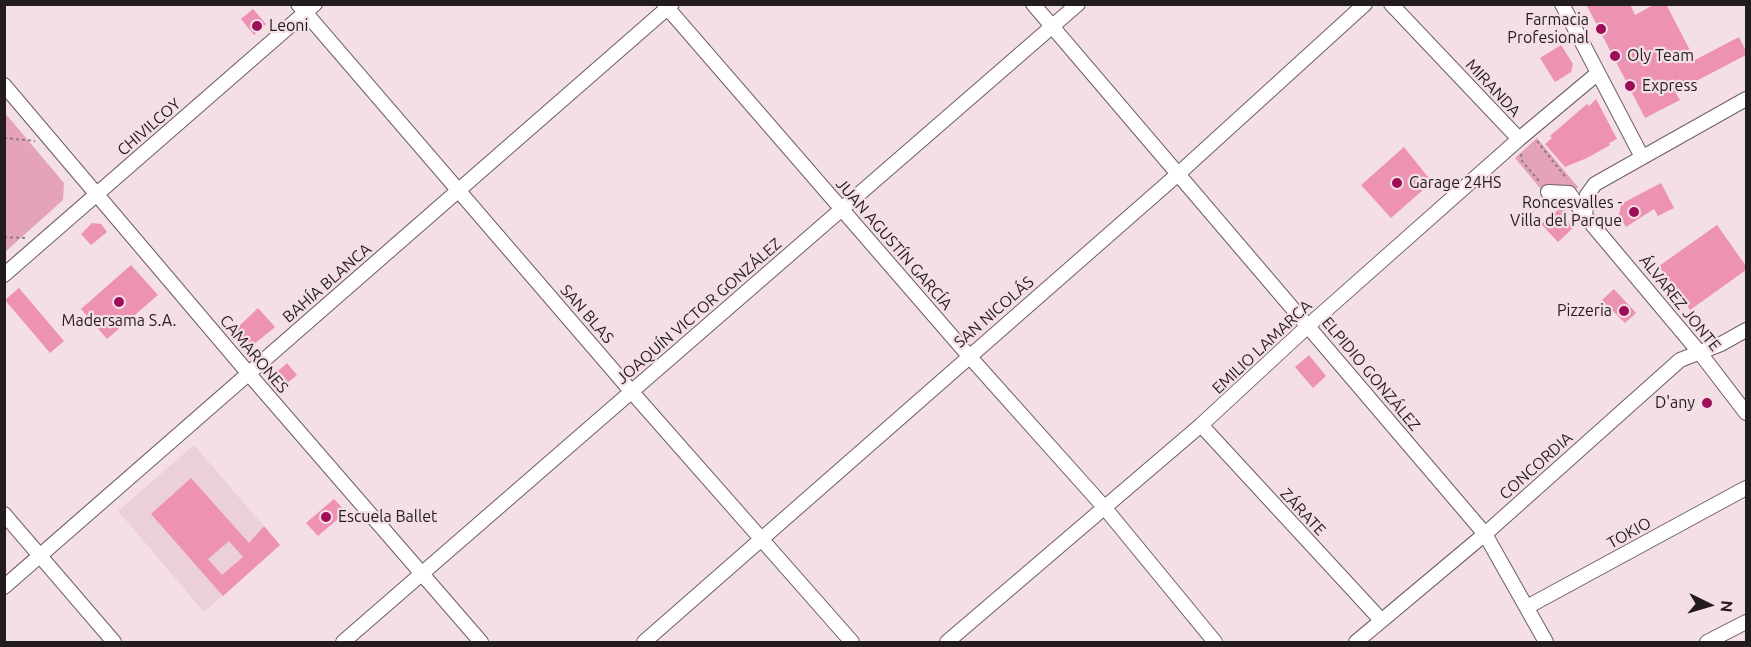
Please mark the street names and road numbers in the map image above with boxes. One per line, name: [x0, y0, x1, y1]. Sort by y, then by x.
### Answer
street label: MIRANDA: [1461, 55, 1525, 121]
street label: CHIVILCOY: [113, 94, 185, 160]
street label: JUAN AGUSTÍN GARCÍA: [832, 174, 956, 314]
street label: JOAQUÍN VICTOR GONZÁLEZ: [613, 234, 785, 388]
street label: BAHÍA BLANCA: [279, 239, 375, 327]
street label: ÁLVAREZ JONTE: [1635, 251, 1725, 355]
street label: SAN NICOLÁS: [950, 272, 1038, 352]
street label: SAN BLAS: [556, 281, 618, 347]
street label: EMILIO LAMARCA: [1208, 296, 1316, 398]
street label: CAMARONES: [216, 311, 292, 397]
street label: ELPIDIO GONZÁLEZ: [1318, 313, 1424, 435]
street label: CONCORDIA: [1496, 428, 1576, 504]
street label: ZÁRATE: [1276, 484, 1330, 540]
street label: TOKIO: [1604, 513, 1654, 553]

